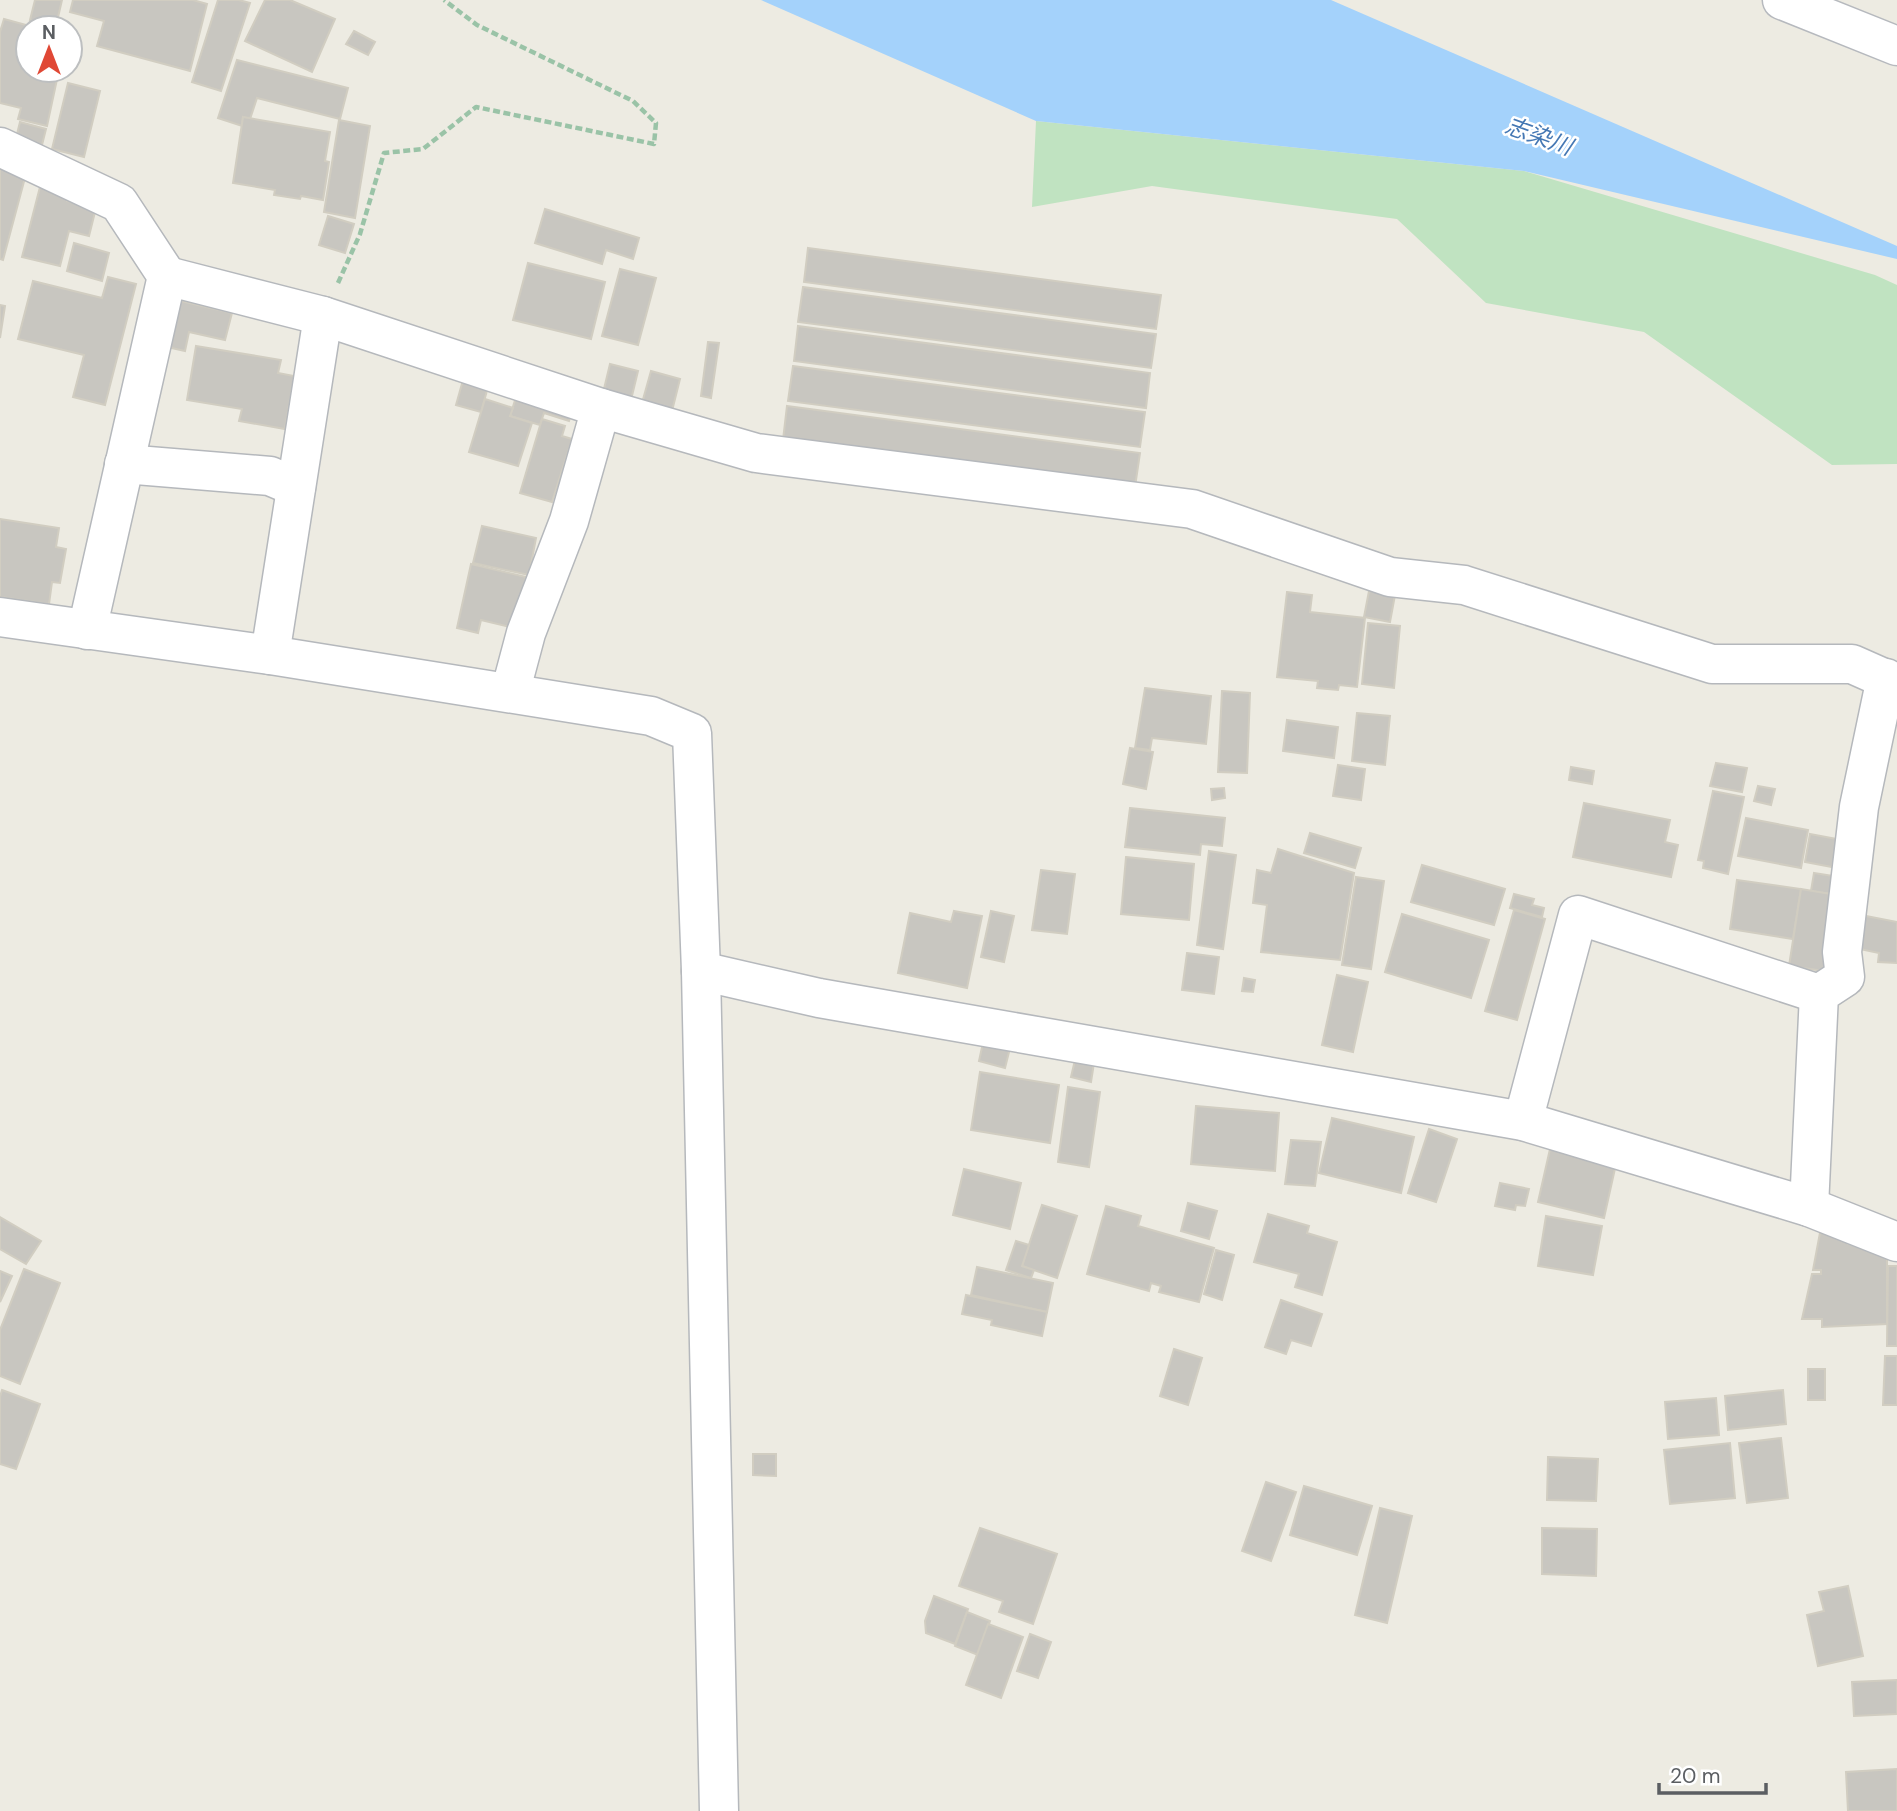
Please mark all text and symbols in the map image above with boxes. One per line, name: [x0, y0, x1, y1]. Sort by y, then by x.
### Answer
north arrow: [14, 14, 84, 84]
text: N: [42, 20, 56, 45]
water label: 志染川: [1501, 110, 1579, 163]
scale bar: [1659, 1752, 1766, 1796]
text: 20 m: [1670, 1762, 1721, 1790]

